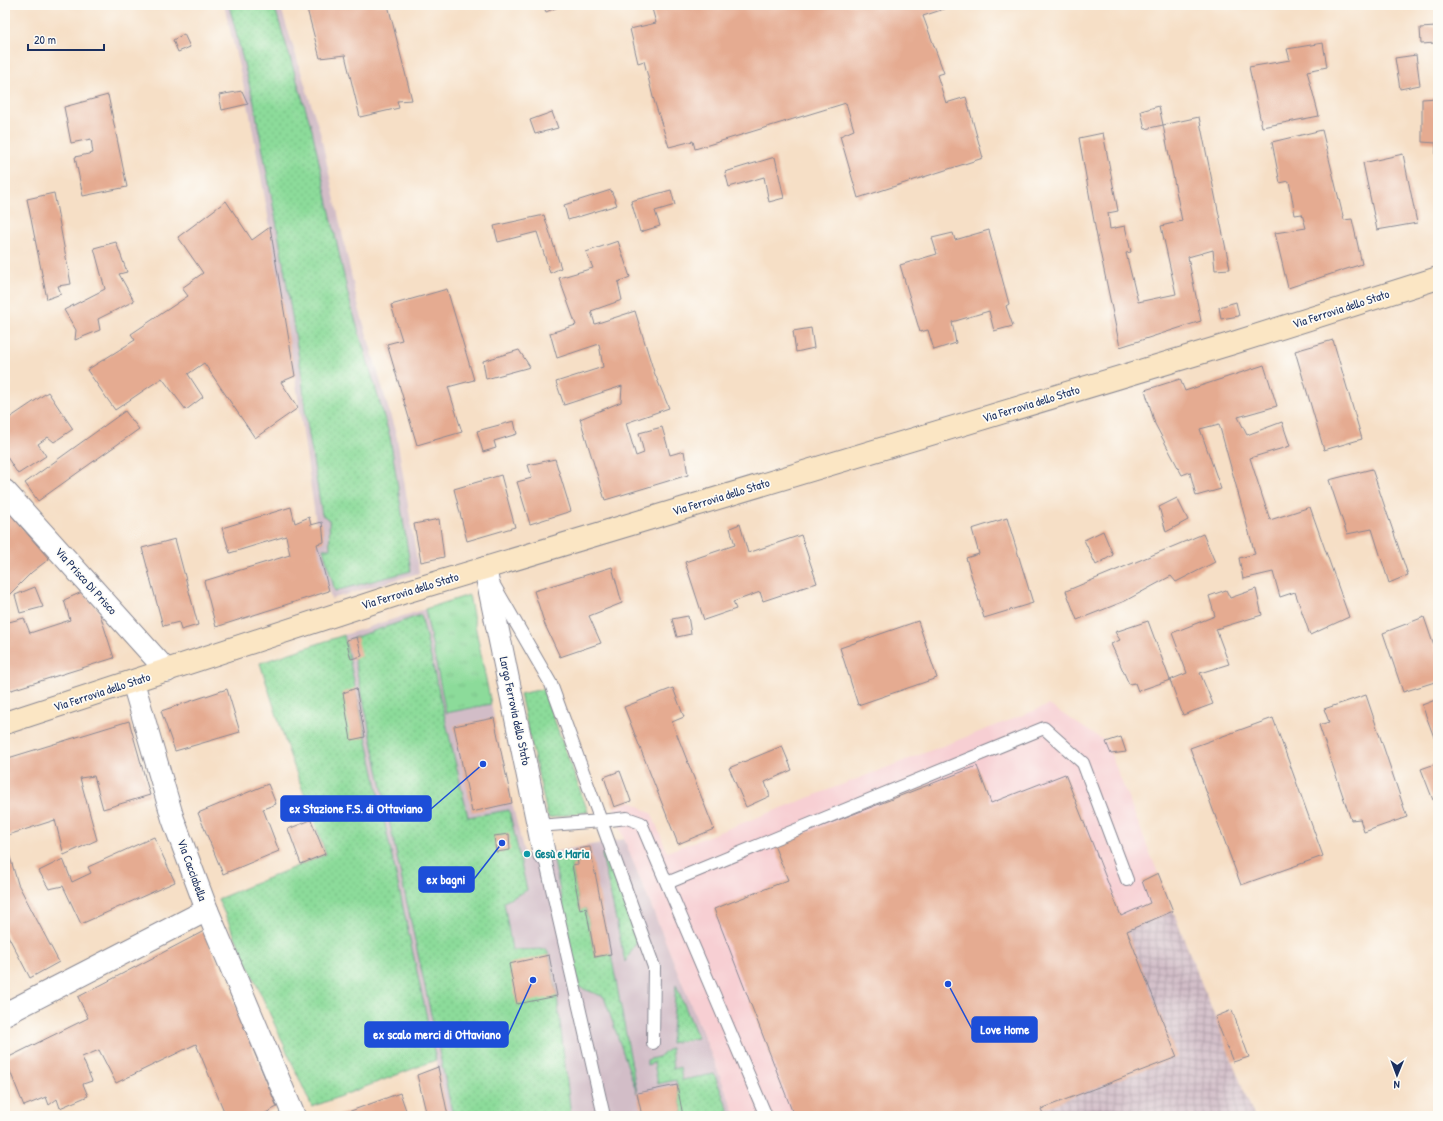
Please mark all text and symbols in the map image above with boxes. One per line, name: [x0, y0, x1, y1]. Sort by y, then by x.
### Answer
scale bar: [28, 26, 104, 52]
text: 20 m: [34, 31, 56, 48]
street label: Via Ferrovia dello Stato: [1290, 285, 1392, 332]
street label: Via Ferrovia dello Stato: [980, 381, 1082, 426]
street label: Via Ferrovia dello Stato: [670, 474, 772, 519]
street label: Via Prisco Di Prisco: [52, 543, 121, 618]
street label: Via Ferrovia dello Stato: [359, 568, 461, 613]
street label: Largo Ferrovia dello Stato: [496, 655, 535, 767]
street label: Via Ferrovia dello Stato: [51, 668, 153, 715]
callout: ex Stazione F.S. di Ottaviano: [281, 796, 431, 821]
text: ex Stazione F.S. di Ottaviano: [289, 799, 423, 817]
street label: Via Cacciabella: [173, 837, 212, 903]
place label: Gesù e Maria: [535, 845, 589, 862]
marker: Gesù e Maria: [522, 849, 532, 859]
callout: ex bagni: [419, 867, 474, 892]
text: ex bagni: [426, 870, 466, 889]
callout: Love Home: [972, 1017, 1037, 1042]
text: Love Home: [981, 1020, 1030, 1038]
callout: ex scalo merci di Ottaviano: [365, 1022, 508, 1047]
text: ex scalo merci di Ottaviano: [373, 1025, 501, 1043]
north arrow: [1377, 1055, 1417, 1095]
text: N: [1394, 1078, 1400, 1092]

